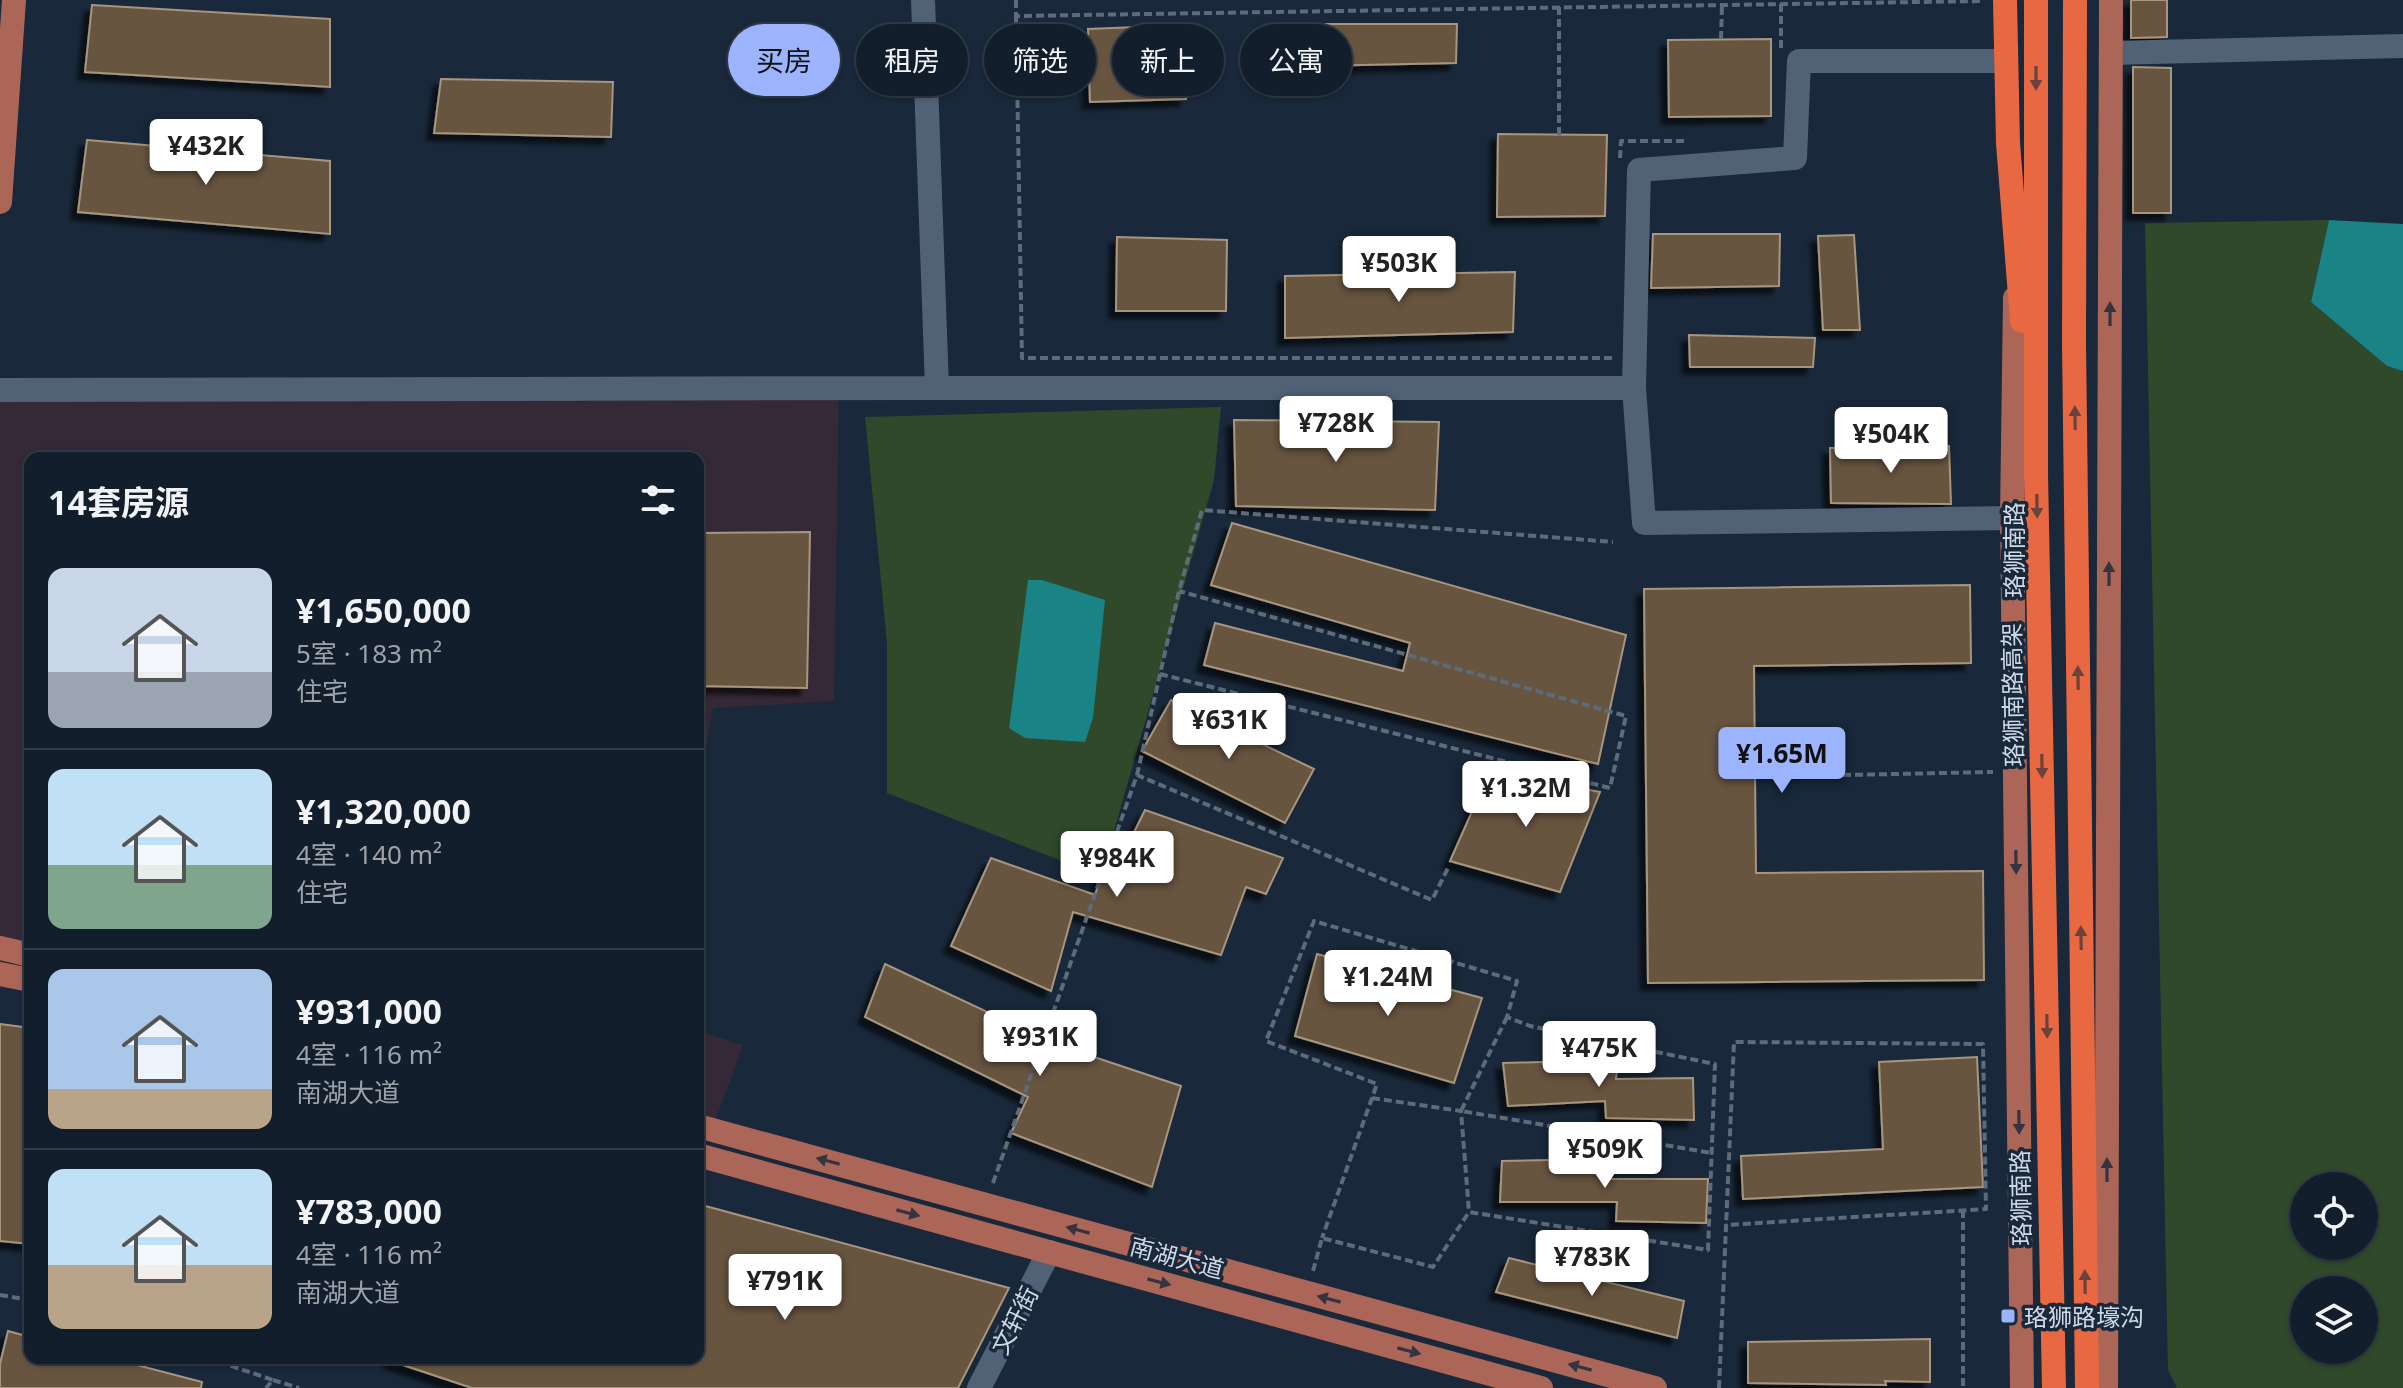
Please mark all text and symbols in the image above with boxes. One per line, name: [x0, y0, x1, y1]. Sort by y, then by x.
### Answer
chip: 买房: [728, 24, 840, 96]
chip: 租房: [856, 24, 968, 96]
chip: 筛选: [984, 24, 1096, 96]
chip: 新上: [1112, 24, 1224, 96]
chip: 公寓: [1240, 24, 1352, 96]
one-way arrow: [2030, 66, 2042, 91]
pin: ¥432K: [150, 119, 262, 187]
text: ¥432K: [168, 127, 244, 163]
pin: ¥503K: [1343, 236, 1455, 304]
text: ¥503K: [1361, 244, 1437, 280]
one-way arrow: [2104, 301, 2116, 326]
pin: ¥728K: [1280, 396, 1392, 464]
text: ¥728K: [1298, 404, 1374, 440]
one-way arrow: [2069, 405, 2081, 430]
pin: ¥504K: [1835, 407, 1947, 475]
text: ¥504K: [1853, 415, 1929, 451]
icon: filters: [636, 478, 680, 522]
text: 14套房源: [48, 479, 189, 525]
one-way arrow: [2031, 494, 2043, 519]
street label: 珞狮南路: [1997, 502, 2030, 598]
one-way arrow: [2103, 561, 2115, 586]
text: ¥1,650,000: [296, 587, 471, 633]
icon: home: [112, 600, 208, 696]
street label: 珞狮南路高架: [1994, 623, 2030, 767]
text: 5室 · 183 m²: [296, 635, 442, 671]
one-way arrow: [2072, 665, 2084, 690]
text: 住宅: [296, 673, 348, 709]
pin: ¥631K: [1173, 693, 1285, 761]
text: ¥631K: [1191, 701, 1267, 737]
pin: ¥1.65M: [1717, 727, 1847, 795]
text: ¥1.65M: [1736, 735, 1828, 771]
one-way arrow: [2036, 754, 2048, 779]
pin: ¥1.32M: [1461, 761, 1591, 829]
text: ¥1.32M: [1480, 769, 1572, 805]
text: ¥1,320,000: [296, 788, 471, 834]
icon: home: [112, 801, 208, 897]
pin: ¥984K: [1061, 831, 1173, 899]
text: 4室 · 140 m²: [296, 836, 442, 872]
text: ¥984K: [1079, 839, 1155, 875]
one-way arrow: [2010, 850, 2022, 875]
text: 住宅: [296, 874, 348, 910]
one-way arrow: [2075, 925, 2087, 950]
pin: ¥1.24M: [1323, 950, 1453, 1018]
text: ¥1.24M: [1342, 958, 1434, 994]
text: ¥931,000: [296, 988, 442, 1034]
icon: home: [112, 1001, 208, 1097]
pin: ¥931K: [984, 1010, 1096, 1078]
one-way arrow: [2040, 1014, 2053, 1039]
text: ¥931K: [1002, 1018, 1078, 1054]
pin: ¥475K: [1543, 1021, 1655, 1089]
text: ¥475K: [1561, 1029, 1637, 1065]
text: 4室 · 116 m²: [296, 1036, 442, 1072]
text: 南湖大道: [296, 1074, 400, 1110]
one-way arrow: [2013, 1110, 2026, 1135]
pin: ¥509K: [1549, 1122, 1661, 1190]
text: ¥509K: [1567, 1130, 1643, 1166]
street label: 珞狮南路: [2003, 1150, 2037, 1246]
one-way arrow: [815, 1155, 840, 1167]
one-way arrow: [2101, 1157, 2113, 1182]
map controls: [2290, 1172, 2378, 1364]
button: locate: [2290, 1172, 2378, 1260]
text: ¥783,000: [296, 1188, 442, 1234]
icon: home: [112, 1201, 208, 1297]
one-way arrow: [897, 1207, 921, 1220]
one-way arrow: [1066, 1223, 1090, 1236]
street label: 南湖大道: [1126, 1229, 1228, 1285]
pin: ¥783K: [1536, 1230, 1648, 1298]
text: 4室 · 116 m²: [296, 1236, 442, 1272]
text: ¥783K: [1554, 1238, 1630, 1274]
pin: ¥791K: [729, 1254, 841, 1322]
text: ¥791K: [747, 1262, 823, 1298]
one-way arrow: [2079, 1269, 2092, 1294]
text: 南湖大道: [296, 1274, 400, 1310]
one-way arrow: [1147, 1276, 1171, 1289]
button: layers: [2290, 1276, 2378, 1364]
street label: 文轩街: [983, 1280, 1045, 1360]
one-way arrow: [1317, 1292, 1342, 1304]
place label: 珞狮路壕沟: [2024, 1300, 2144, 1333]
marker: 珞狮路壕沟: [1999, 1307, 2017, 1325]
one-way arrow: [1397, 1346, 1422, 1358]
one-way arrow: [1567, 1361, 1592, 1373]

